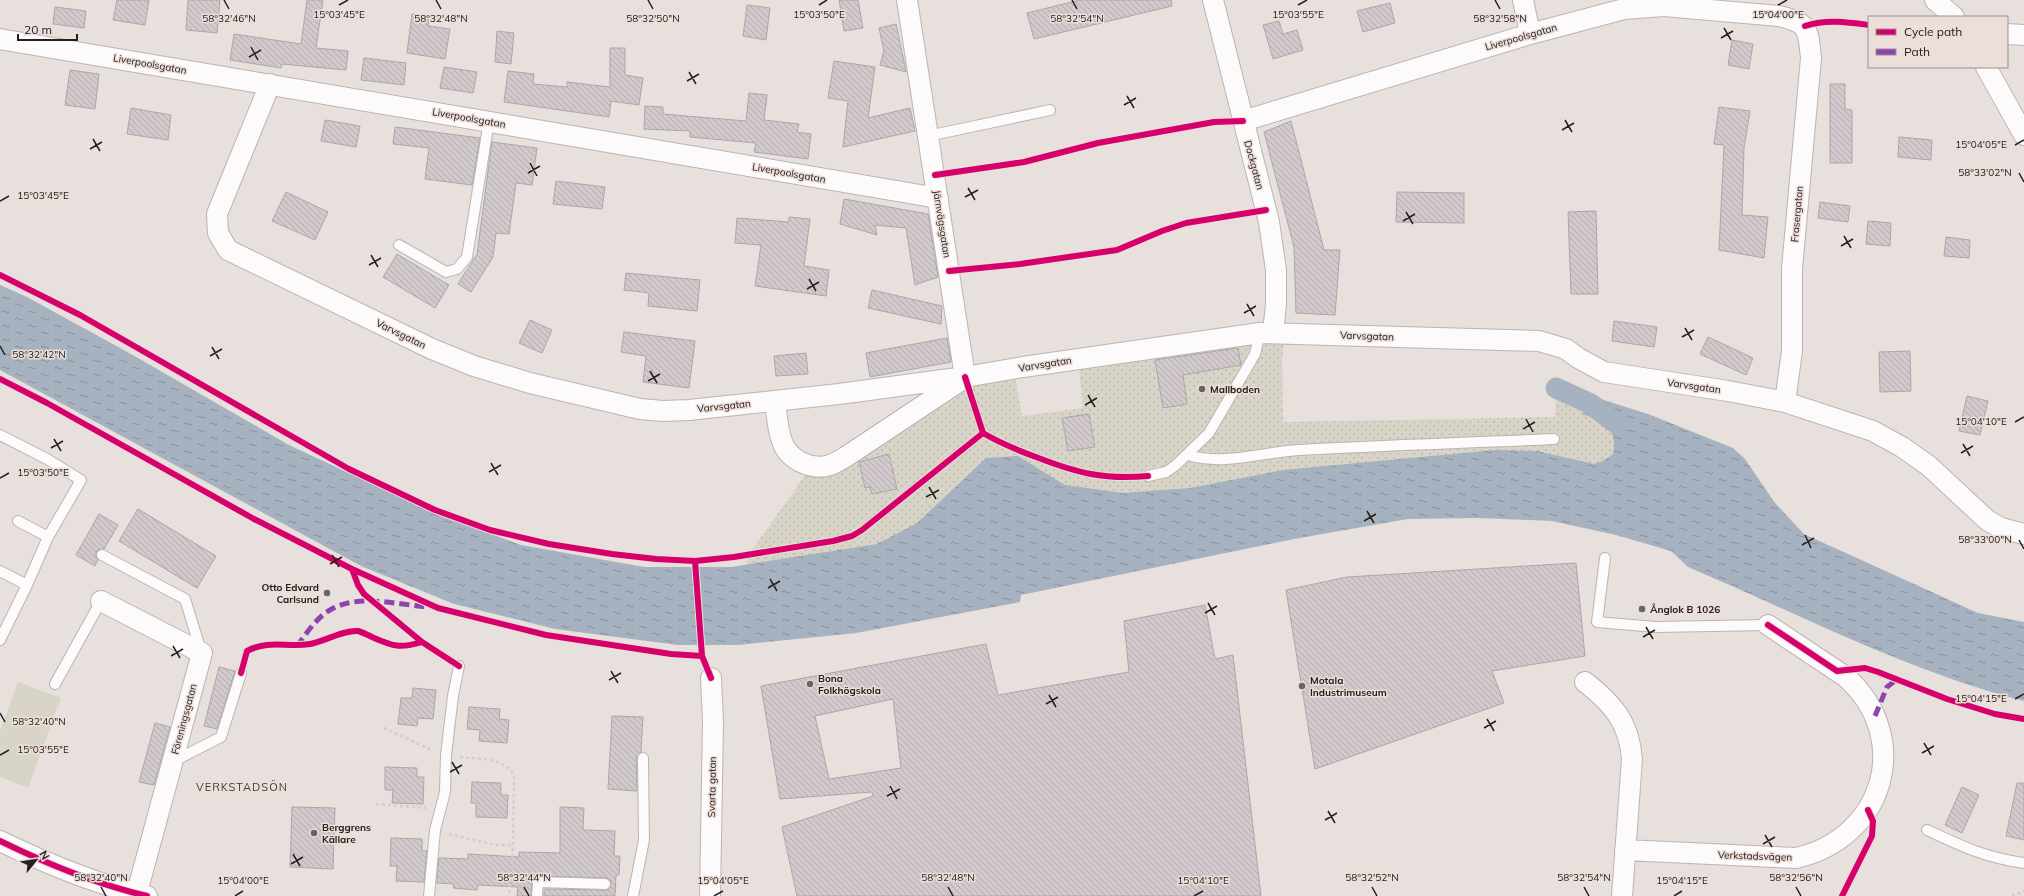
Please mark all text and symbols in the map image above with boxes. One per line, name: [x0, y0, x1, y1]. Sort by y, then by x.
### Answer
text: 15°03'45"E: [313, 8, 365, 21]
text: 15°03'50"E: [793, 8, 845, 21]
text: 15°03'55"E: [1272, 8, 1324, 21]
text: 15°04'00"E: [1752, 8, 1804, 21]
text: 58°32'46"N: [202, 12, 256, 25]
text: 58°32'48"N: [414, 12, 468, 25]
text: 58°32'50"N: [626, 12, 680, 25]
text: 58°32'54"N: [1050, 12, 1104, 25]
text: 58°32'58"N: [1473, 12, 1527, 25]
scale bar: [18, 16, 77, 42]
legend: [1868, 16, 2008, 68]
street label: Liverpoolsgatan: [1483, 20, 1559, 53]
text: 20 m: [24, 22, 52, 37]
text: Cycle path: [1904, 24, 1962, 39]
text: Path: [1904, 44, 1930, 59]
street label: Liverpoolsgatan: [112, 51, 188, 77]
street label: Liverpoolsgatan: [431, 105, 507, 131]
text: 15°04'05"E: [1955, 138, 2007, 151]
street label: Dockgatan: [1241, 139, 1267, 191]
street label: Liverpoolsgatan: [751, 160, 827, 186]
text: 58°33'02"N: [1958, 166, 2012, 179]
street label: Frasergatan: [1788, 185, 1806, 243]
text: 15°03'45"E: [17, 189, 69, 202]
street label: Järnvägsgatan: [930, 189, 954, 259]
street label: Varvsgatan: [374, 316, 428, 352]
street label: Varvsgatan: [1340, 329, 1394, 343]
text: 58°32'42"N: [12, 348, 66, 361]
street label: Varvsgatan: [1017, 353, 1073, 375]
street label: Varvsgatan: [1666, 376, 1722, 396]
place label: Mallboden: [1210, 383, 1260, 396]
marker: Mallboden: [1197, 384, 1207, 394]
street label: Varvsgatan: [697, 397, 752, 415]
text: 15°04'10"E: [1955, 415, 2007, 428]
text: 15°03'50"E: [17, 466, 69, 479]
text: 58°33'00"N: [1958, 533, 2012, 546]
place label: Otto Edvard Carlsund: [262, 581, 319, 606]
marker: Otto Edvard Carlsund: [322, 588, 332, 598]
place label: Ånglok B 1026: [1650, 603, 1720, 616]
marker: Ånglok B 1026: [1637, 604, 1647, 614]
place label: Bona Folkhögskola: [818, 672, 881, 697]
place label: Motala Industrimuseum: [1310, 674, 1387, 699]
marker: Bona Folkhögskola: [805, 679, 815, 689]
marker: Motala Industrimuseum: [1297, 681, 1307, 691]
street label: Föreningsgatan: [168, 682, 200, 756]
text: 15°04'15"E: [1955, 692, 2007, 705]
text: 58°32'40"N: [12, 715, 66, 728]
text: 15°03'55"E: [17, 743, 69, 756]
street label: Svarta gatan: [705, 756, 719, 817]
district label: VERKSTADSÖN: [196, 780, 288, 794]
place label: Berggrens Källare: [322, 821, 371, 846]
marker: Berggrens Källare: [309, 828, 319, 838]
north arrow: [16, 840, 56, 880]
text: N: [37, 848, 53, 862]
street label: Verkstadsvägen: [1718, 848, 1793, 864]
text: 58°32'40"N: [74, 871, 128, 884]
text: 58°32'44"N: [497, 871, 551, 884]
text: 58°32'48"N: [921, 871, 975, 884]
text: 58°32'52"N: [1345, 871, 1399, 884]
text: 58°32'54"N: [1557, 871, 1611, 884]
text: 58°32'56"N: [1769, 871, 1823, 884]
text: 15°04'00"E: [217, 874, 269, 887]
text: 15°04'05"E: [697, 874, 749, 887]
text: 15°04'10"E: [1177, 874, 1229, 887]
text: 15°04'15"E: [1656, 874, 1708, 887]

